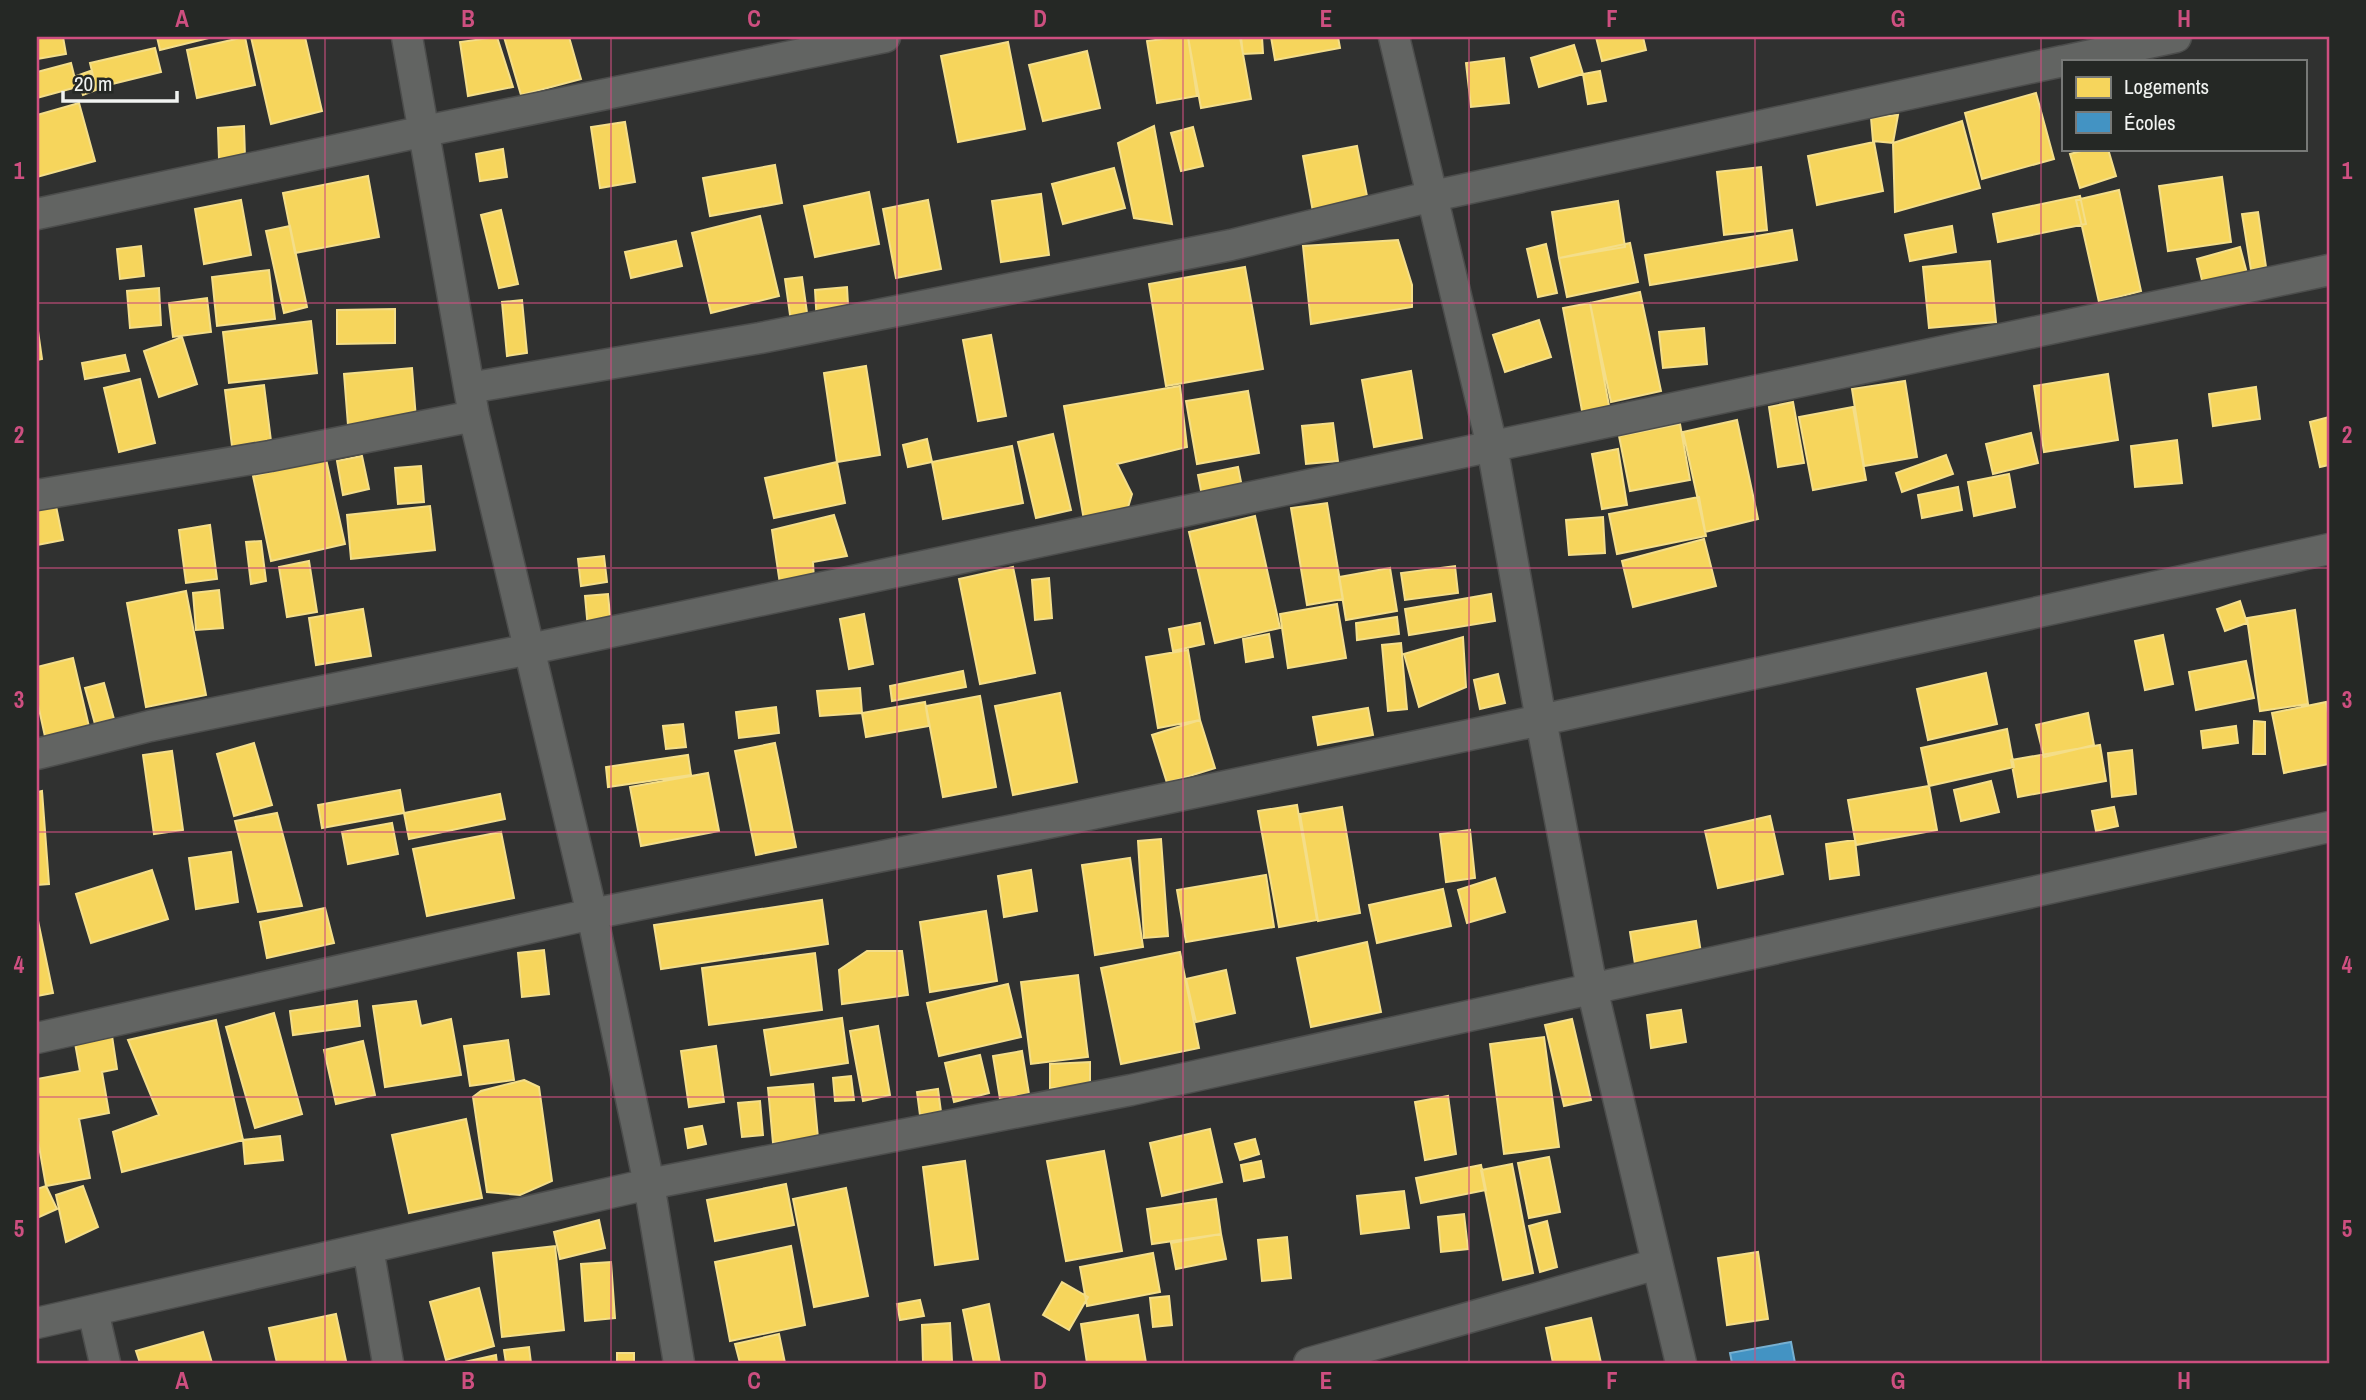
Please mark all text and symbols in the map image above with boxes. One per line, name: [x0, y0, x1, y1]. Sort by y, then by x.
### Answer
text: A: [175, 3, 189, 34]
text: B: [461, 3, 475, 34]
text: C: [747, 3, 761, 34]
text: D: [1033, 3, 1047, 34]
text: E: [1320, 3, 1332, 34]
text: F: [1606, 3, 1618, 34]
text: G: [1891, 3, 1905, 34]
text: H: [2177, 3, 2191, 34]
scale bar: [63, 60, 177, 104]
legend: [2062, 60, 2306, 150]
text: 20 m: [74, 69, 112, 98]
text: Logements: [2124, 72, 2209, 101]
text: Écoles: [2124, 108, 2176, 137]
text: 1: [14, 155, 25, 186]
text: 1: [2342, 155, 2353, 186]
text: 2: [14, 419, 24, 450]
text: 2: [2342, 419, 2352, 450]
text: 3: [14, 684, 24, 715]
text: 3: [2342, 684, 2352, 715]
text: 4: [14, 949, 25, 980]
text: 4: [2342, 949, 2353, 980]
text: 5: [14, 1213, 24, 1244]
text: 5: [2342, 1213, 2352, 1244]
text: A: [175, 1365, 189, 1396]
text: B: [461, 1365, 475, 1396]
text: C: [747, 1365, 761, 1396]
text: D: [1033, 1365, 1047, 1396]
text: E: [1320, 1365, 1332, 1396]
text: F: [1606, 1365, 1618, 1396]
text: G: [1891, 1365, 1905, 1396]
text: H: [2177, 1365, 2191, 1396]

